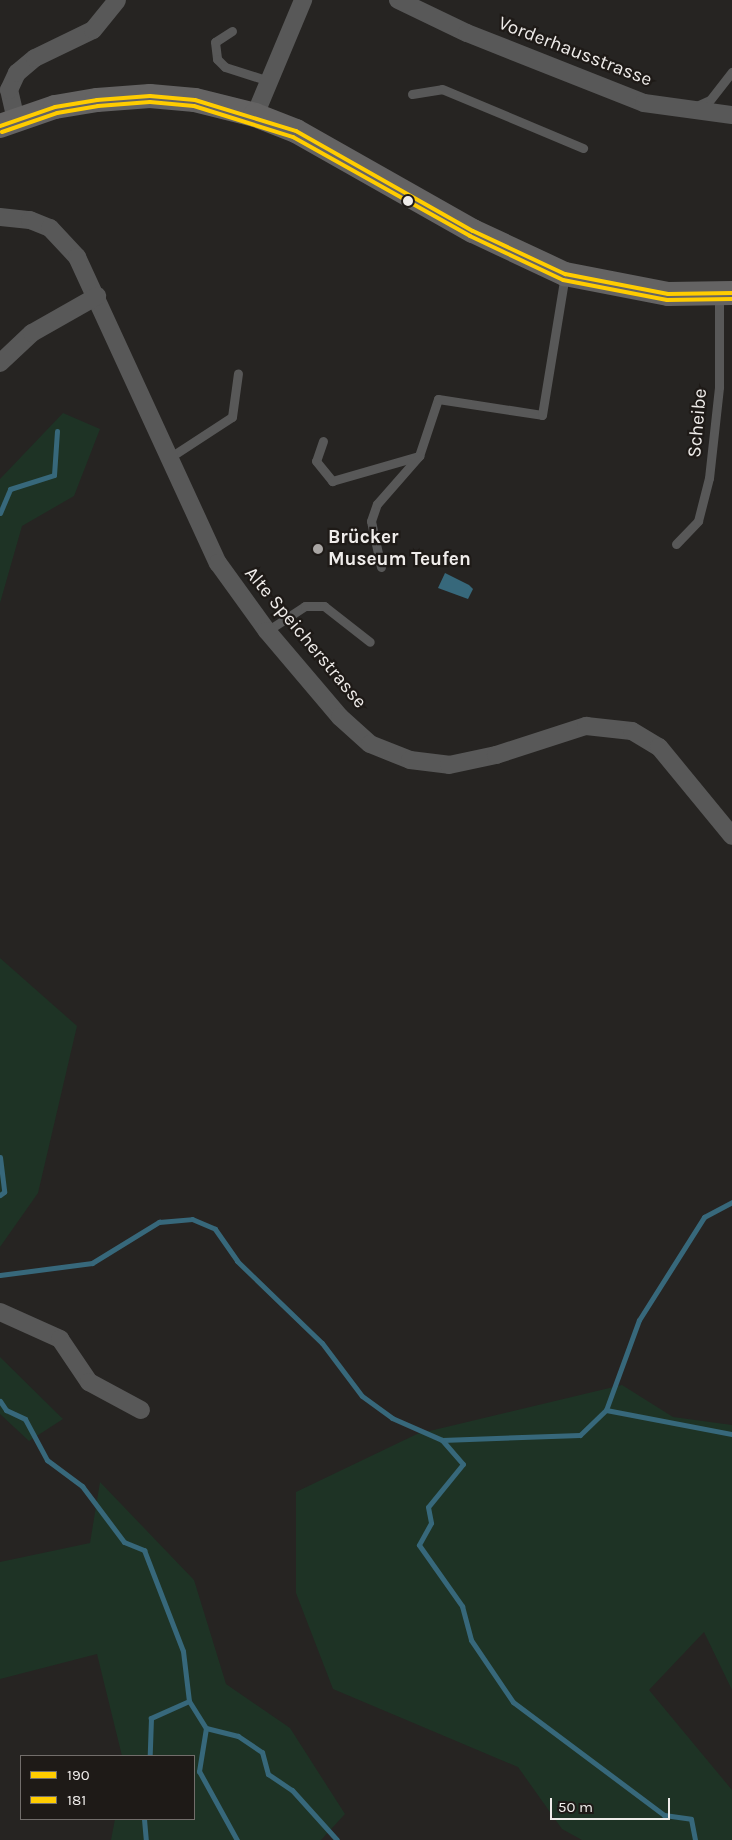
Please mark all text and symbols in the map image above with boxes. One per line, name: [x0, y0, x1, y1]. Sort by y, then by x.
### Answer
street label: Vorderhausstrasse: [495, 12, 655, 92]
unlabelled marker: [403, 196, 413, 206]
street label: Scheibe: [684, 388, 712, 458]
place label: Brücker Museum Teufen: [328, 527, 471, 571]
marker: Brücker Museum Teufen: [312, 543, 324, 555]
street label: Alte Speicherstrasse: [239, 563, 371, 713]
legend: [20, 1755, 195, 1820]
text: 190: [67, 1766, 90, 1784]
scale bar: [552, 1788, 672, 1820]
text: 181: [67, 1791, 86, 1809]
text: 50 m: [558, 1798, 593, 1816]

